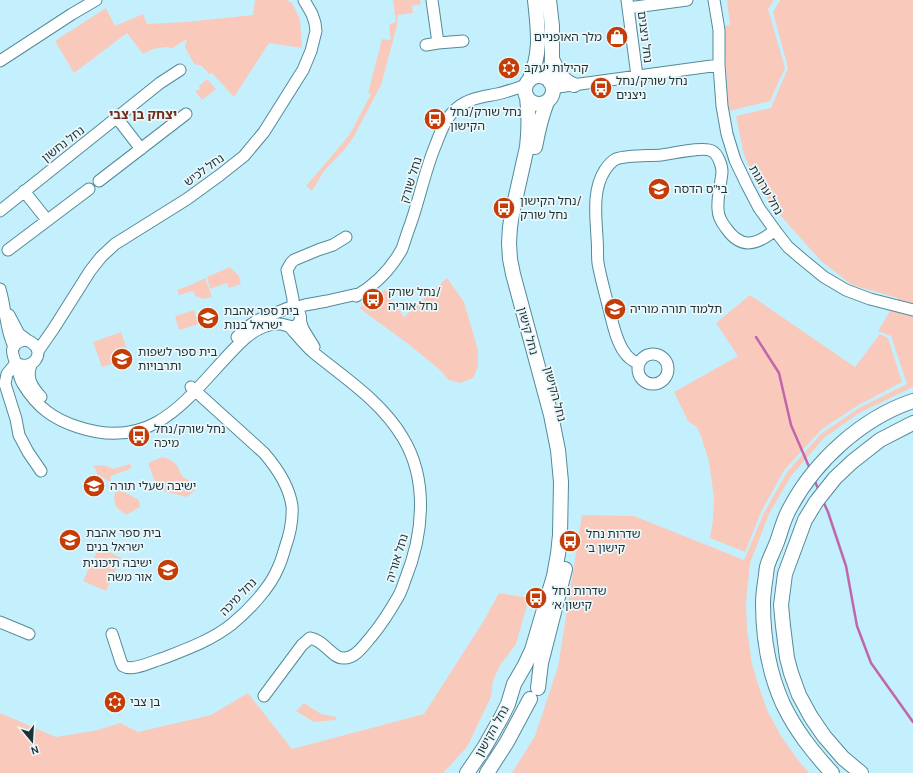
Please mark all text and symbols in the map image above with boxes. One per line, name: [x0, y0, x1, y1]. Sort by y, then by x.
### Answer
street label: נחל ניצנים: [635, 10, 655, 64]
shop icon: מלך האופניים: [604, 24, 630, 50]
place label: מלך האופניים: [534, 30, 602, 44]
synagogue icon: קהילות יעקב: [496, 55, 522, 81]
place label: קהילות יעקב: [524, 61, 589, 75]
place label: נחל שורק/נחל ניצנים: [616, 74, 688, 102]
bus stop icon: נחל שורק/נחל ניצנים: [588, 75, 614, 101]
place label: נחל שורק/נחל הקישון: [450, 105, 522, 133]
bus stop icon: נחל שורק/נחל הקישון: [422, 106, 448, 132]
district label: יצחק בן צבי: [109, 107, 177, 122]
street label: נחל נחשון: [39, 123, 87, 165]
street label: נחל לכיש: [181, 151, 227, 189]
street label: נחל שורק: [397, 155, 425, 205]
street label: נחל ערוגות: [746, 163, 786, 217]
school or university icon: בי"ס הדסה: [646, 176, 672, 202]
place label: בי"ס הדסה: [674, 182, 728, 196]
place label: נחל הקישון/ נחל שורק: [520, 194, 582, 222]
bus stop icon: נחל הקישון/ נחל שורק: [491, 195, 517, 221]
place label: נחל שורק/ נחל אוריה: [388, 285, 441, 313]
bus stop icon: נחל שורק/ נחל אוריה: [360, 286, 386, 312]
school or university icon: תלמוד תורה מוריה: [602, 296, 628, 322]
place label: תלמוד תורה מוריה: [630, 302, 722, 316]
place label: בית ספר אהבת ישראל בנות: [224, 304, 299, 332]
school or university icon: בית ספר אהבת ישראל בנות: [195, 305, 221, 331]
street label: נחל קישון: [515, 306, 541, 356]
place label: בית ספר לשפות ותרבויות: [138, 345, 217, 373]
school or university icon: בית ספר לשפות ותרבויות: [109, 346, 135, 372]
street label: נחל הקישון: [541, 365, 569, 423]
place label: נחל שורק/נחל מיכה: [154, 422, 226, 450]
bus stop icon: נחל שורק/נחל מיכה: [126, 423, 152, 449]
school or university icon: ישיבה שעלי תורה: [81, 473, 107, 499]
place label: ישיבה שעלי תורה: [110, 479, 196, 493]
place label: בית ספר אהבת ישראל בנים: [86, 526, 161, 554]
school or university icon: בית ספר אהבת ישראל בנים: [57, 527, 83, 553]
place label: שדרות נחל קישון ב׳: [586, 527, 641, 555]
bus stop icon: שדרות נחל קישון ב׳: [557, 528, 583, 554]
street label: נחל אוריה: [383, 532, 411, 584]
place label: ישיבה תיכונית אור משה: [82, 556, 152, 584]
school or university icon: ישיבה תיכונית אור משה: [155, 557, 181, 583]
street label: נחל מיכה: [217, 575, 259, 619]
place label: שדרות נחל קישון א׳: [552, 584, 607, 612]
bus stop icon: שדרות נחל קישון א׳: [523, 585, 549, 611]
synagogue icon: בן צבי: [102, 689, 128, 715]
place label: בן צבי: [130, 695, 161, 709]
street label: נחל הקישון: [472, 703, 512, 759]
north arrow: [12, 721, 52, 761]
text: N: [29, 743, 41, 757]

